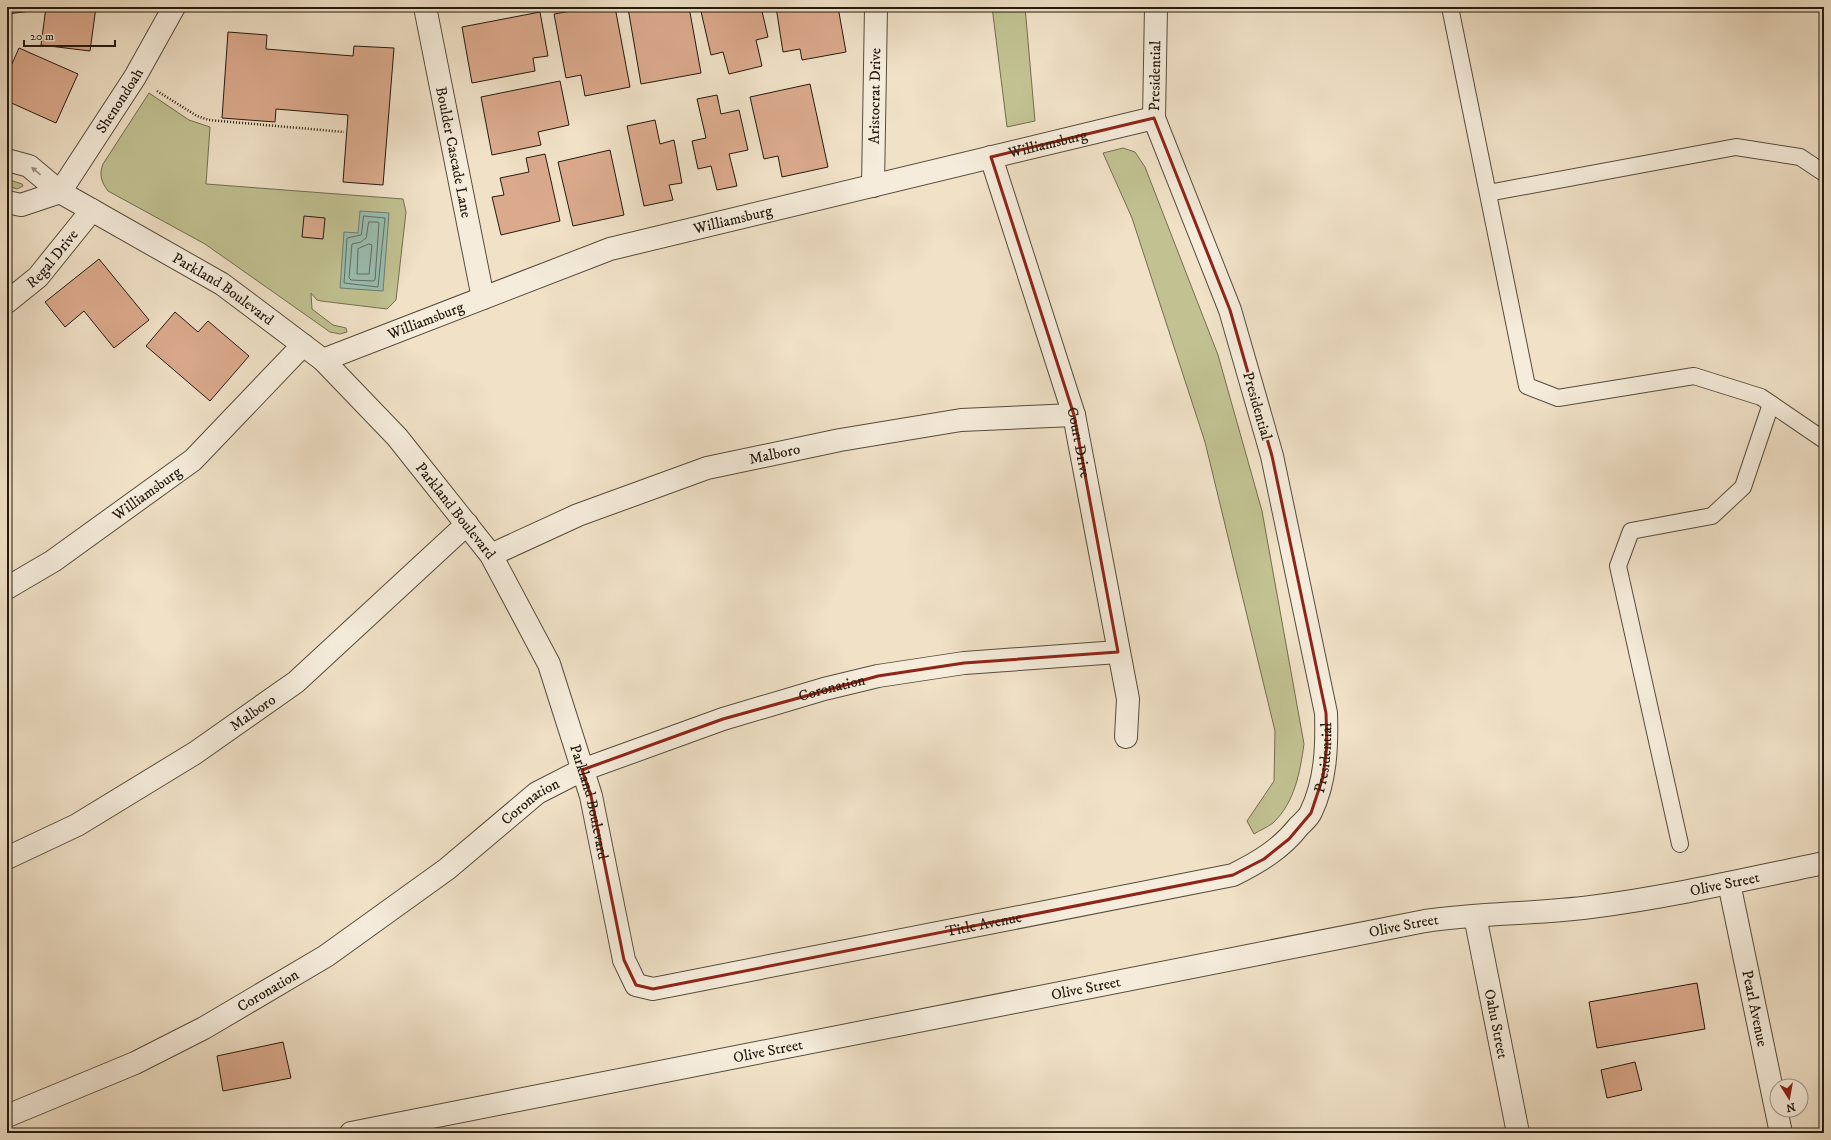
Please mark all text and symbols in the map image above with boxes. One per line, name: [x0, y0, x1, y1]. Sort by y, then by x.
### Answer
scale bar: [24, 22, 115, 48]
text: 20 m: [30, 29, 54, 44]
street label: Presidential: [1145, 40, 1165, 111]
street label: Aristocrat Drive: [864, 48, 885, 144]
street label: Shenondoah: [91, 65, 148, 137]
street label: Boulder Cascade Lane: [432, 85, 476, 219]
street label: Williamsburg: [1006, 125, 1090, 162]
one-way arrow: [30, 167, 41, 176]
street label: Williamsburg: [691, 201, 775, 238]
street label: Regal Drive: [22, 225, 82, 292]
street label: Parkland Boulevard: [169, 248, 278, 329]
street label: Williamsburg: [384, 297, 467, 344]
street label: Presidential: [1238, 370, 1276, 443]
street label: Court Drive: [1063, 405, 1095, 479]
street label: Malboro: [747, 439, 802, 468]
street label: Parkland Boulevard: [411, 459, 500, 563]
street label: Williamsburg: [108, 462, 186, 525]
street label: Coronation: [796, 670, 867, 706]
street label: Malboro: [226, 690, 279, 735]
street label: Presidential: [1309, 722, 1336, 795]
street label: Parkland Boulevard: [566, 742, 613, 862]
street label: Coronation: [497, 774, 563, 829]
street label: Olive Street: [1688, 867, 1761, 900]
street label: Title Avenue: [944, 907, 1023, 941]
street label: Olive Street: [1367, 910, 1440, 941]
street label: Coronation: [234, 965, 302, 1016]
street label: Pearl Avenue: [1738, 968, 1772, 1048]
street label: Olive Street: [1049, 972, 1122, 1004]
street label: Oahu Street: [1480, 987, 1513, 1061]
street label: Olive Street: [732, 1035, 805, 1067]
north arrow: [1769, 1078, 1809, 1118]
text: N: [1785, 1099, 1796, 1115]

